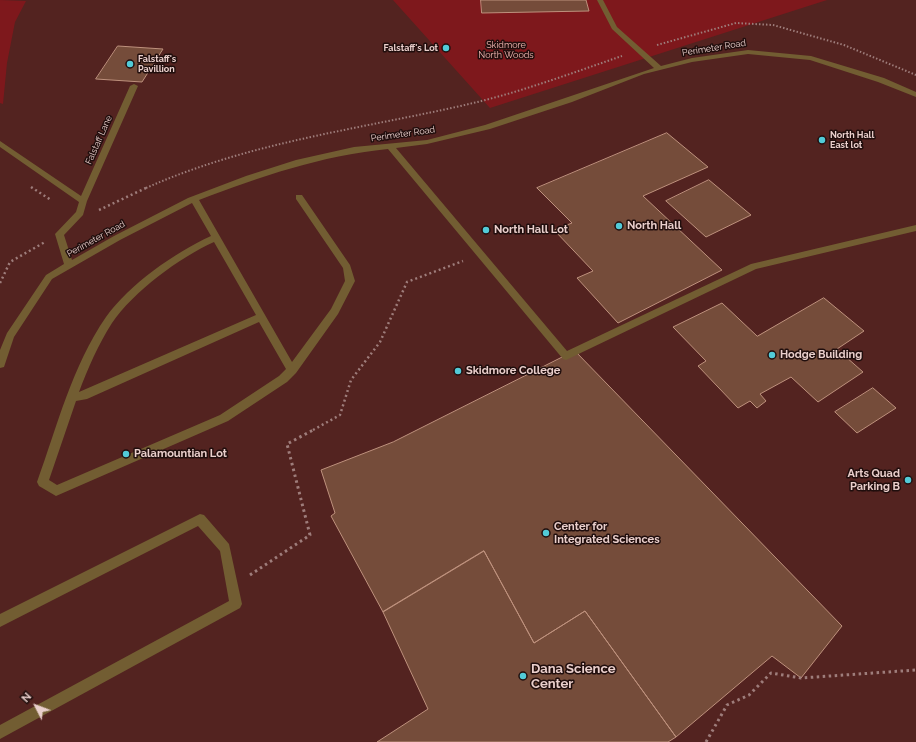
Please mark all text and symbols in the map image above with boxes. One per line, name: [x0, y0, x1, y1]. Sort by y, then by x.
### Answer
street label: Perimeter Road: [681, 38, 747, 58]
park label: Skidmore North Woods: [478, 40, 534, 61]
place label: Falstaff's Lot: [383, 43, 438, 53]
marker: Falstaff's Lot: [441, 43, 451, 53]
place label: Falstaff's Pavillion: [138, 54, 176, 75]
marker: Falstaff's Pavillion: [125, 59, 135, 69]
street label: Falstaff Lane: [83, 114, 115, 166]
street label: Perimeter Road: [370, 124, 436, 144]
place label: North Hall East lot: [830, 130, 874, 151]
marker: North Hall East lot: [817, 135, 827, 145]
street label: Perimeter Road: [65, 219, 127, 259]
place label: North Hall: [627, 219, 681, 233]
marker: North Hall: [614, 221, 624, 231]
place label: North Hall Lot: [494, 223, 568, 237]
marker: North Hall Lot: [481, 225, 491, 235]
place label: Hodge Building: [780, 348, 862, 362]
marker: Hodge Building: [767, 350, 777, 360]
place label: Skidmore College: [466, 364, 560, 378]
marker: Skidmore College: [453, 366, 463, 376]
place label: Palamountian Lot: [134, 447, 227, 461]
marker: Palamountian Lot: [121, 449, 131, 459]
place label: Arts Quad Parking B: [848, 467, 900, 493]
marker: Arts Quad Parking B: [903, 475, 913, 485]
place label: Center for Integrated Sciences: [554, 520, 660, 546]
marker: Center for Integrated Sciences: [541, 528, 551, 538]
place label: Dana Science Center: [531, 661, 615, 692]
marker: Dana Science Center: [518, 671, 528, 681]
north arrow: [16, 686, 56, 726]
text: N: [19, 690, 34, 705]

